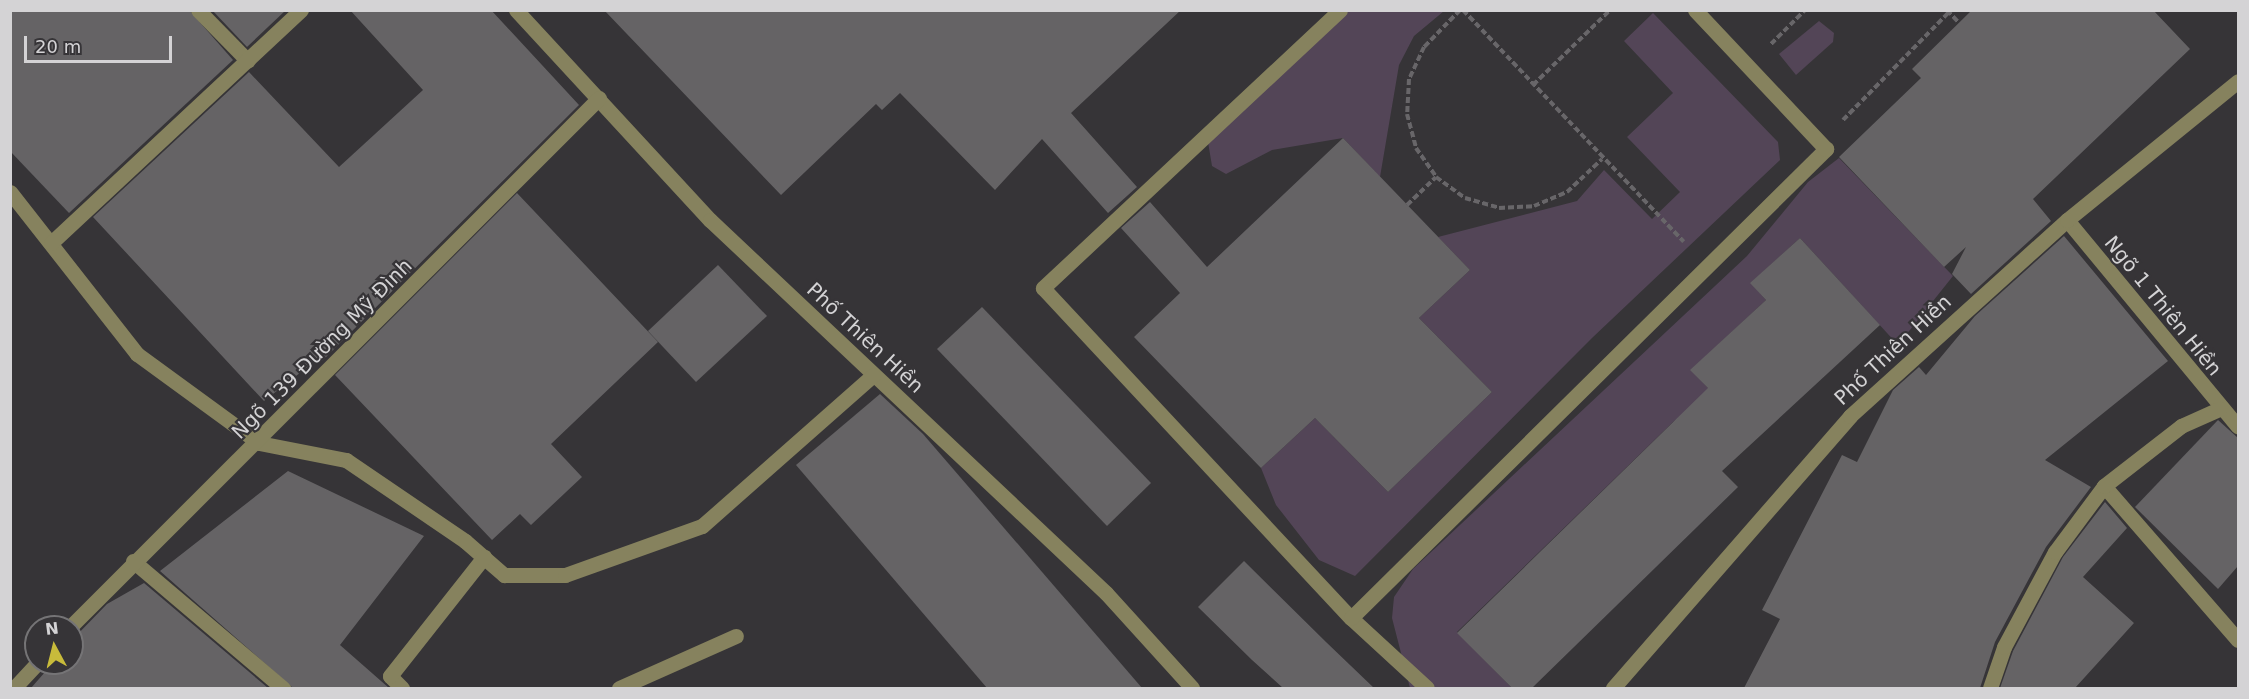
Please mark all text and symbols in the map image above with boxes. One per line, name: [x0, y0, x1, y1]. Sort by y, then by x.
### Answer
scale bar: [27, 24, 176, 62]
text: 20 m: [35, 36, 81, 57]
street label: Ngõ 1 Thiên Hiền: [2099, 231, 2227, 381]
street label: Ngõ 139 Đường Mỹ Đình: [227, 254, 417, 444]
street label: Phố Thiên Hiền: [802, 278, 928, 398]
street label: Phố Thiên Hiền: [1830, 290, 1956, 410]
north arrow: [24, 615, 84, 675]
text: N: [44, 618, 60, 639]

